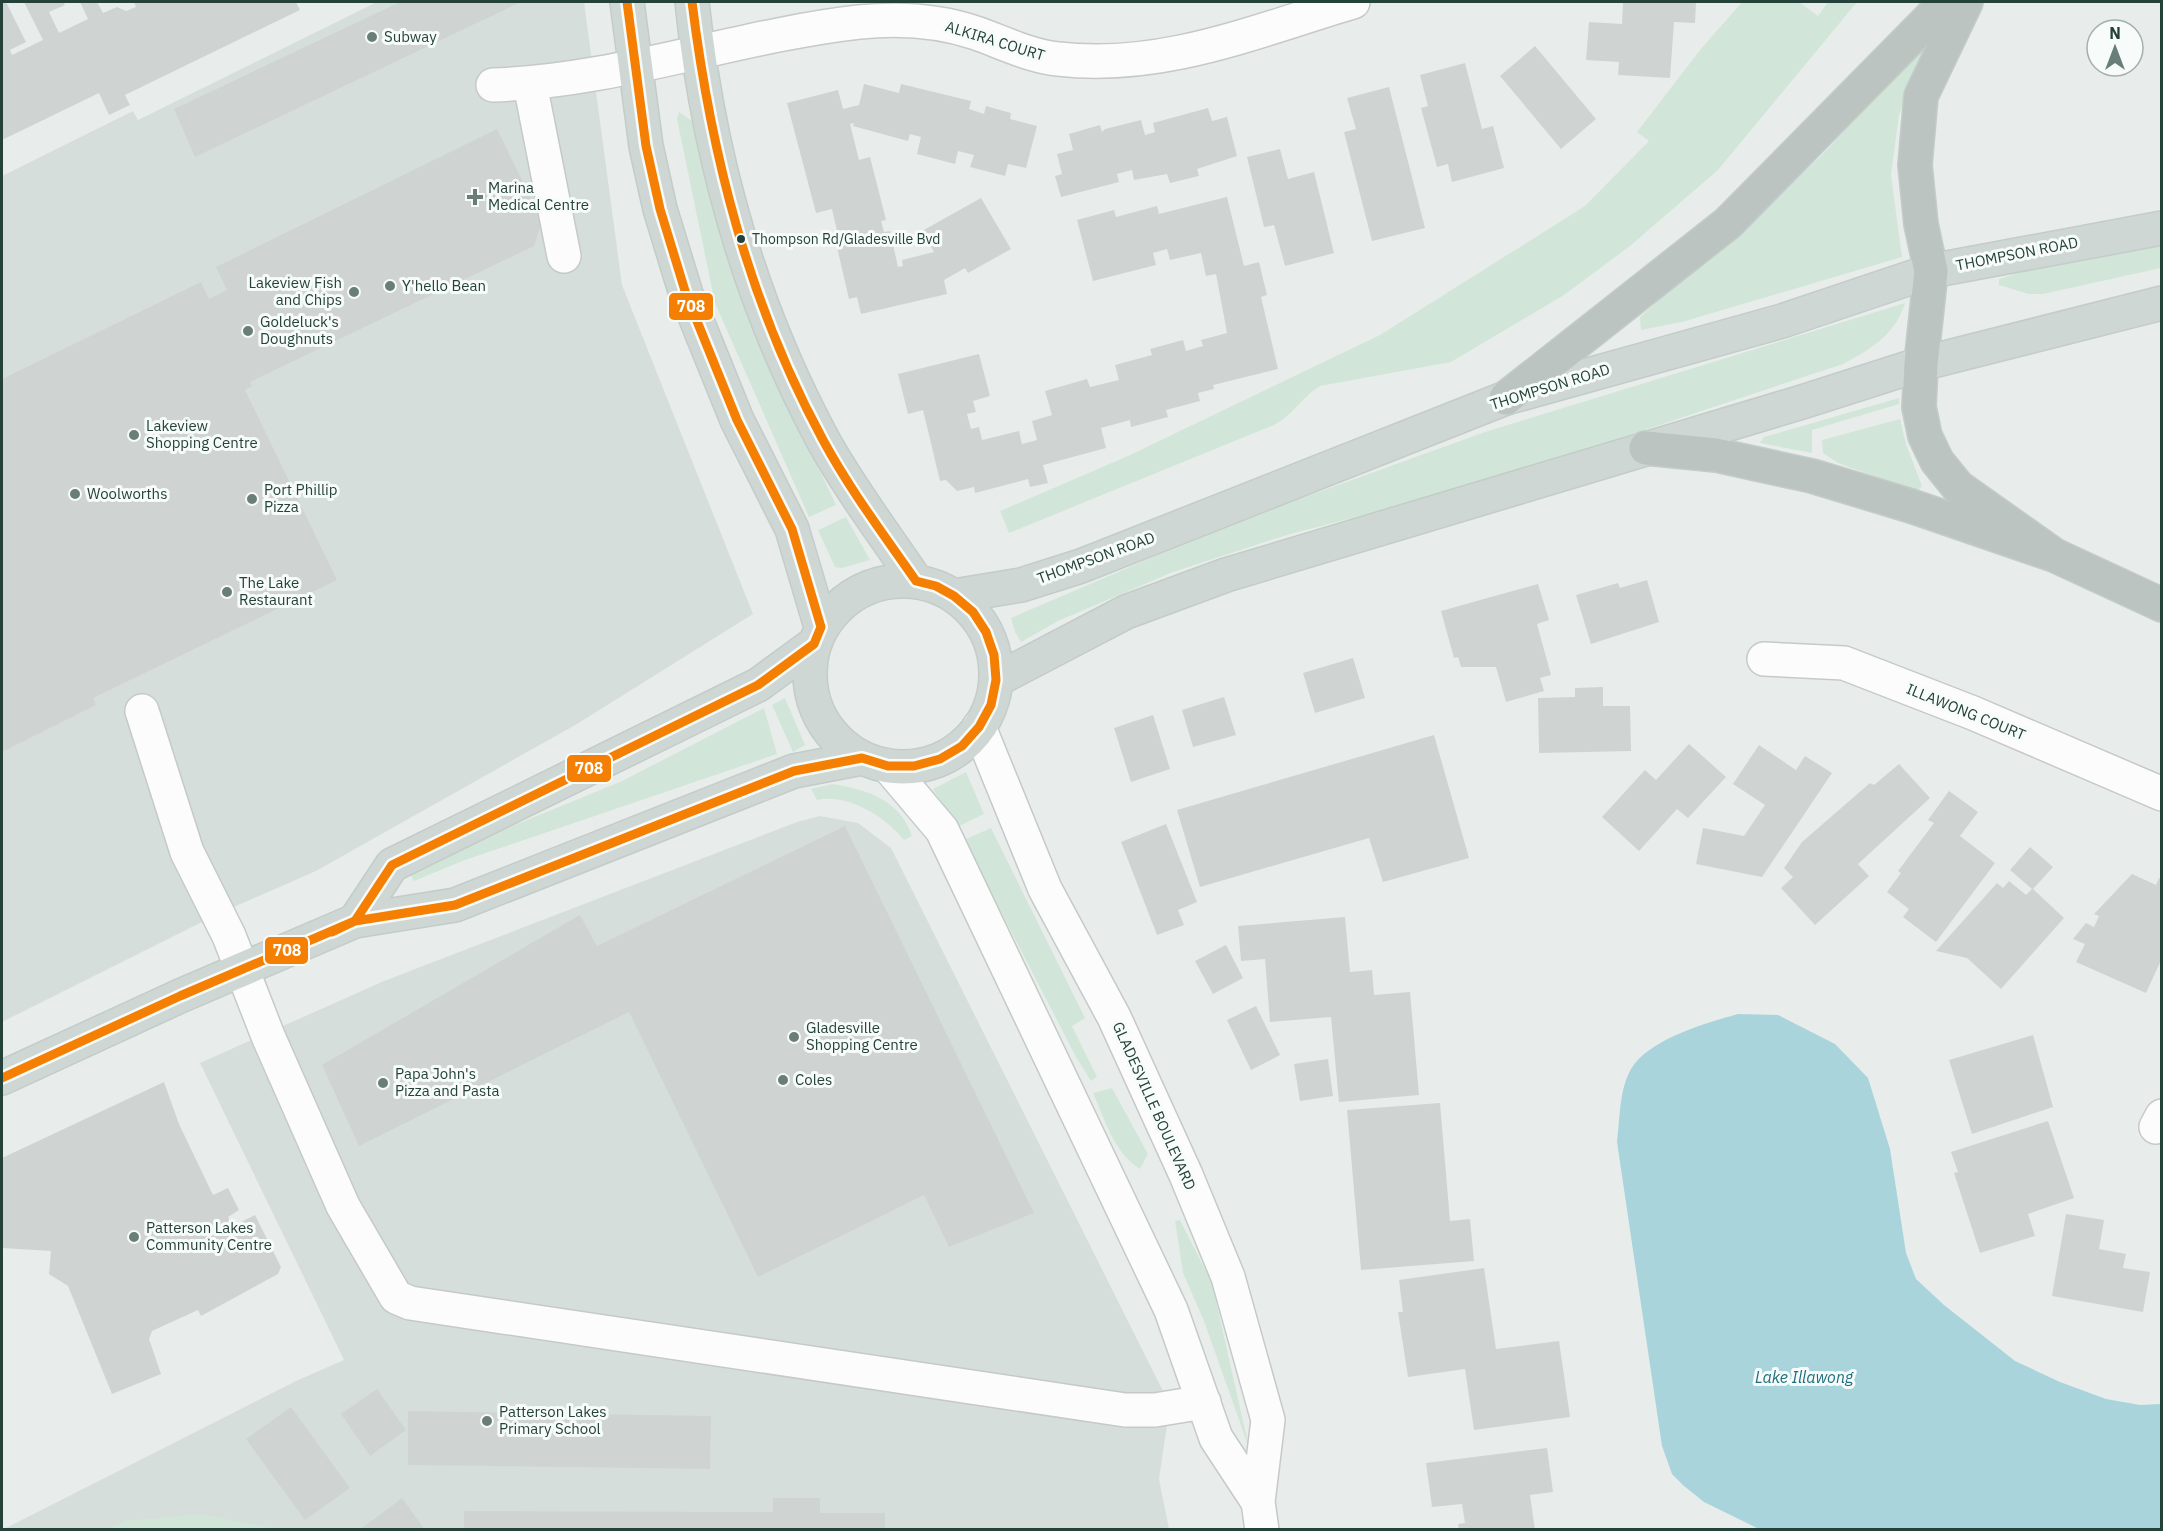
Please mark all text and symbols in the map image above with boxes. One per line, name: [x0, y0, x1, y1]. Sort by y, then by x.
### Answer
street label: ALKIRA COURT: [943, 16, 1048, 65]
north arrow: [2085, 18, 2145, 78]
text: N: [2109, 23, 2121, 43]
place label: Subway: [384, 27, 437, 46]
marker: Subway: [365, 30, 379, 44]
place label: Marina Medical Centre: [488, 178, 589, 214]
marker: Marina Medical Centre: [466, 188, 484, 206]
place label: Thompson Rd/Gladesville Bvd: [752, 230, 940, 248]
street label: THOMPSON ROAD: [1954, 232, 2080, 275]
marker: Thompson Rd/Gladesville Bvd: [735, 233, 747, 245]
place label: Lakeview Fish and Chips: [248, 273, 342, 309]
place label: Y'hello Bean: [402, 276, 486, 295]
marker: Y'hello Bean: [383, 279, 397, 293]
marker: Lakeview Fish and Chips: [347, 285, 361, 299]
line badge: 708: [668, 292, 714, 321]
text: 708: [677, 296, 705, 316]
place label: Goldeluck's Doughnuts: [260, 312, 339, 348]
marker: Goldeluck's Doughnuts: [241, 324, 255, 338]
street label: THOMPSON ROAD: [1488, 359, 1612, 414]
place label: Lakeview Shopping Centre: [146, 416, 258, 452]
marker: Lakeview Shopping Centre: [127, 428, 141, 442]
place label: Port Phillip Pizza: [264, 480, 337, 516]
place label: Woolworths: [87, 484, 167, 503]
marker: Woolworths: [68, 487, 82, 501]
marker: Port Phillip Pizza: [245, 492, 259, 506]
street label: THOMPSON ROAD: [1034, 527, 1157, 588]
place label: The Lake Restaurant: [239, 573, 313, 609]
marker: The Lake Restaurant: [220, 585, 234, 599]
street label: ILLAWONG COURT: [1904, 679, 2029, 744]
line badge: 708: [566, 754, 612, 783]
text: 708: [575, 758, 603, 778]
line badge: 708: [264, 936, 309, 965]
text: 708: [273, 940, 301, 960]
place label: Gladesville Shopping Centre: [806, 1018, 918, 1054]
street label: GLADESVILLE BOULEVARD: [1109, 1019, 1200, 1193]
marker: Gladesville Shopping Centre: [787, 1030, 801, 1044]
place label: Papa John's Pizza and Pasta: [395, 1064, 500, 1100]
place label: Coles: [795, 1070, 832, 1089]
marker: Coles: [776, 1073, 790, 1087]
marker: Papa John's Pizza and Pasta: [376, 1076, 390, 1090]
place label: Patterson Lakes Community Centre: [146, 1218, 272, 1254]
marker: Patterson Lakes Community Centre: [127, 1230, 141, 1244]
water label: Lake Illawong: [1755, 1367, 1854, 1387]
place label: Patterson Lakes Primary School: [499, 1402, 607, 1438]
marker: Patterson Lakes Primary School: [480, 1414, 494, 1428]

